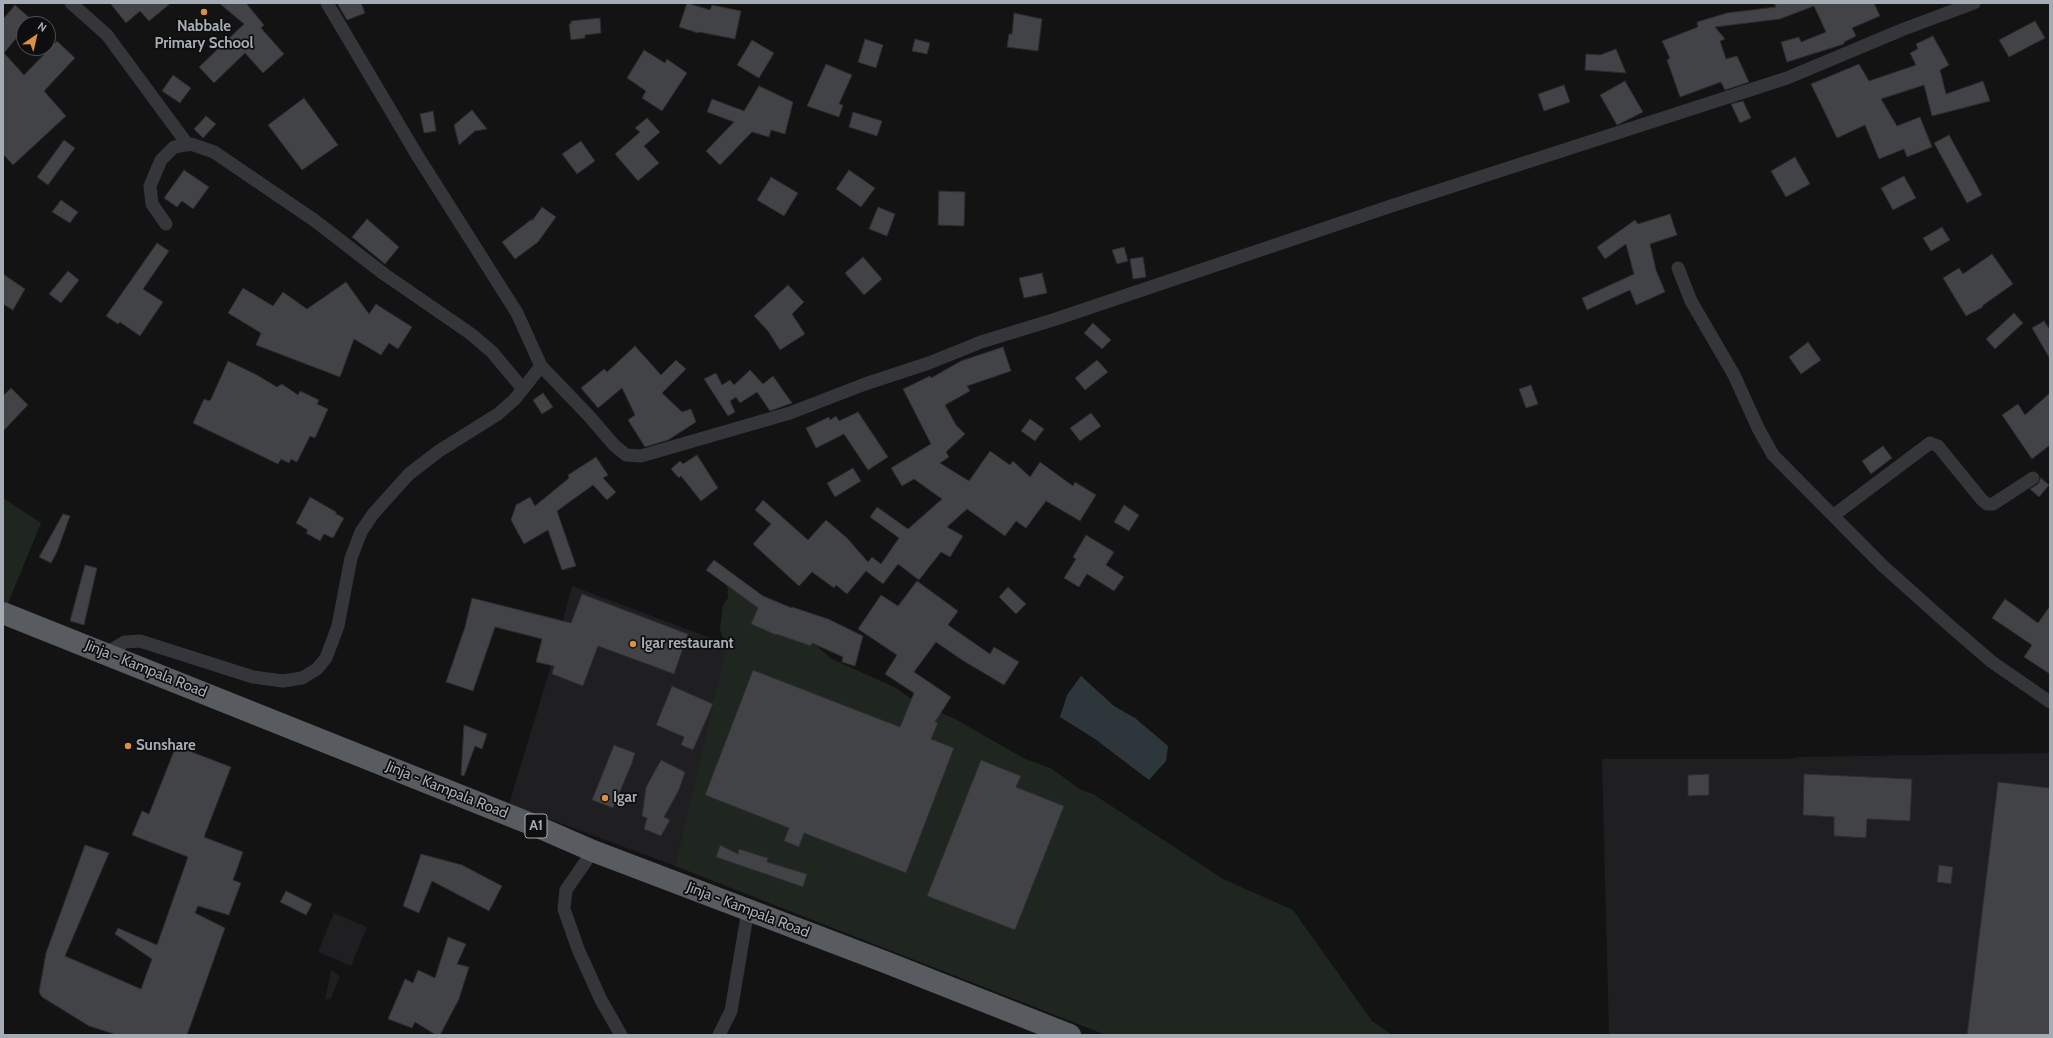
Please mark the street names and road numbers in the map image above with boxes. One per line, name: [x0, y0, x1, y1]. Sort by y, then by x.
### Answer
street label: Jinja - Kampala Road: [82, 636, 210, 702]
street label: Jinja - Kampala Road: [383, 757, 511, 823]
road number: A1: [525, 814, 547, 838]
street label: Jinja - Kampala Road: [684, 878, 812, 942]

